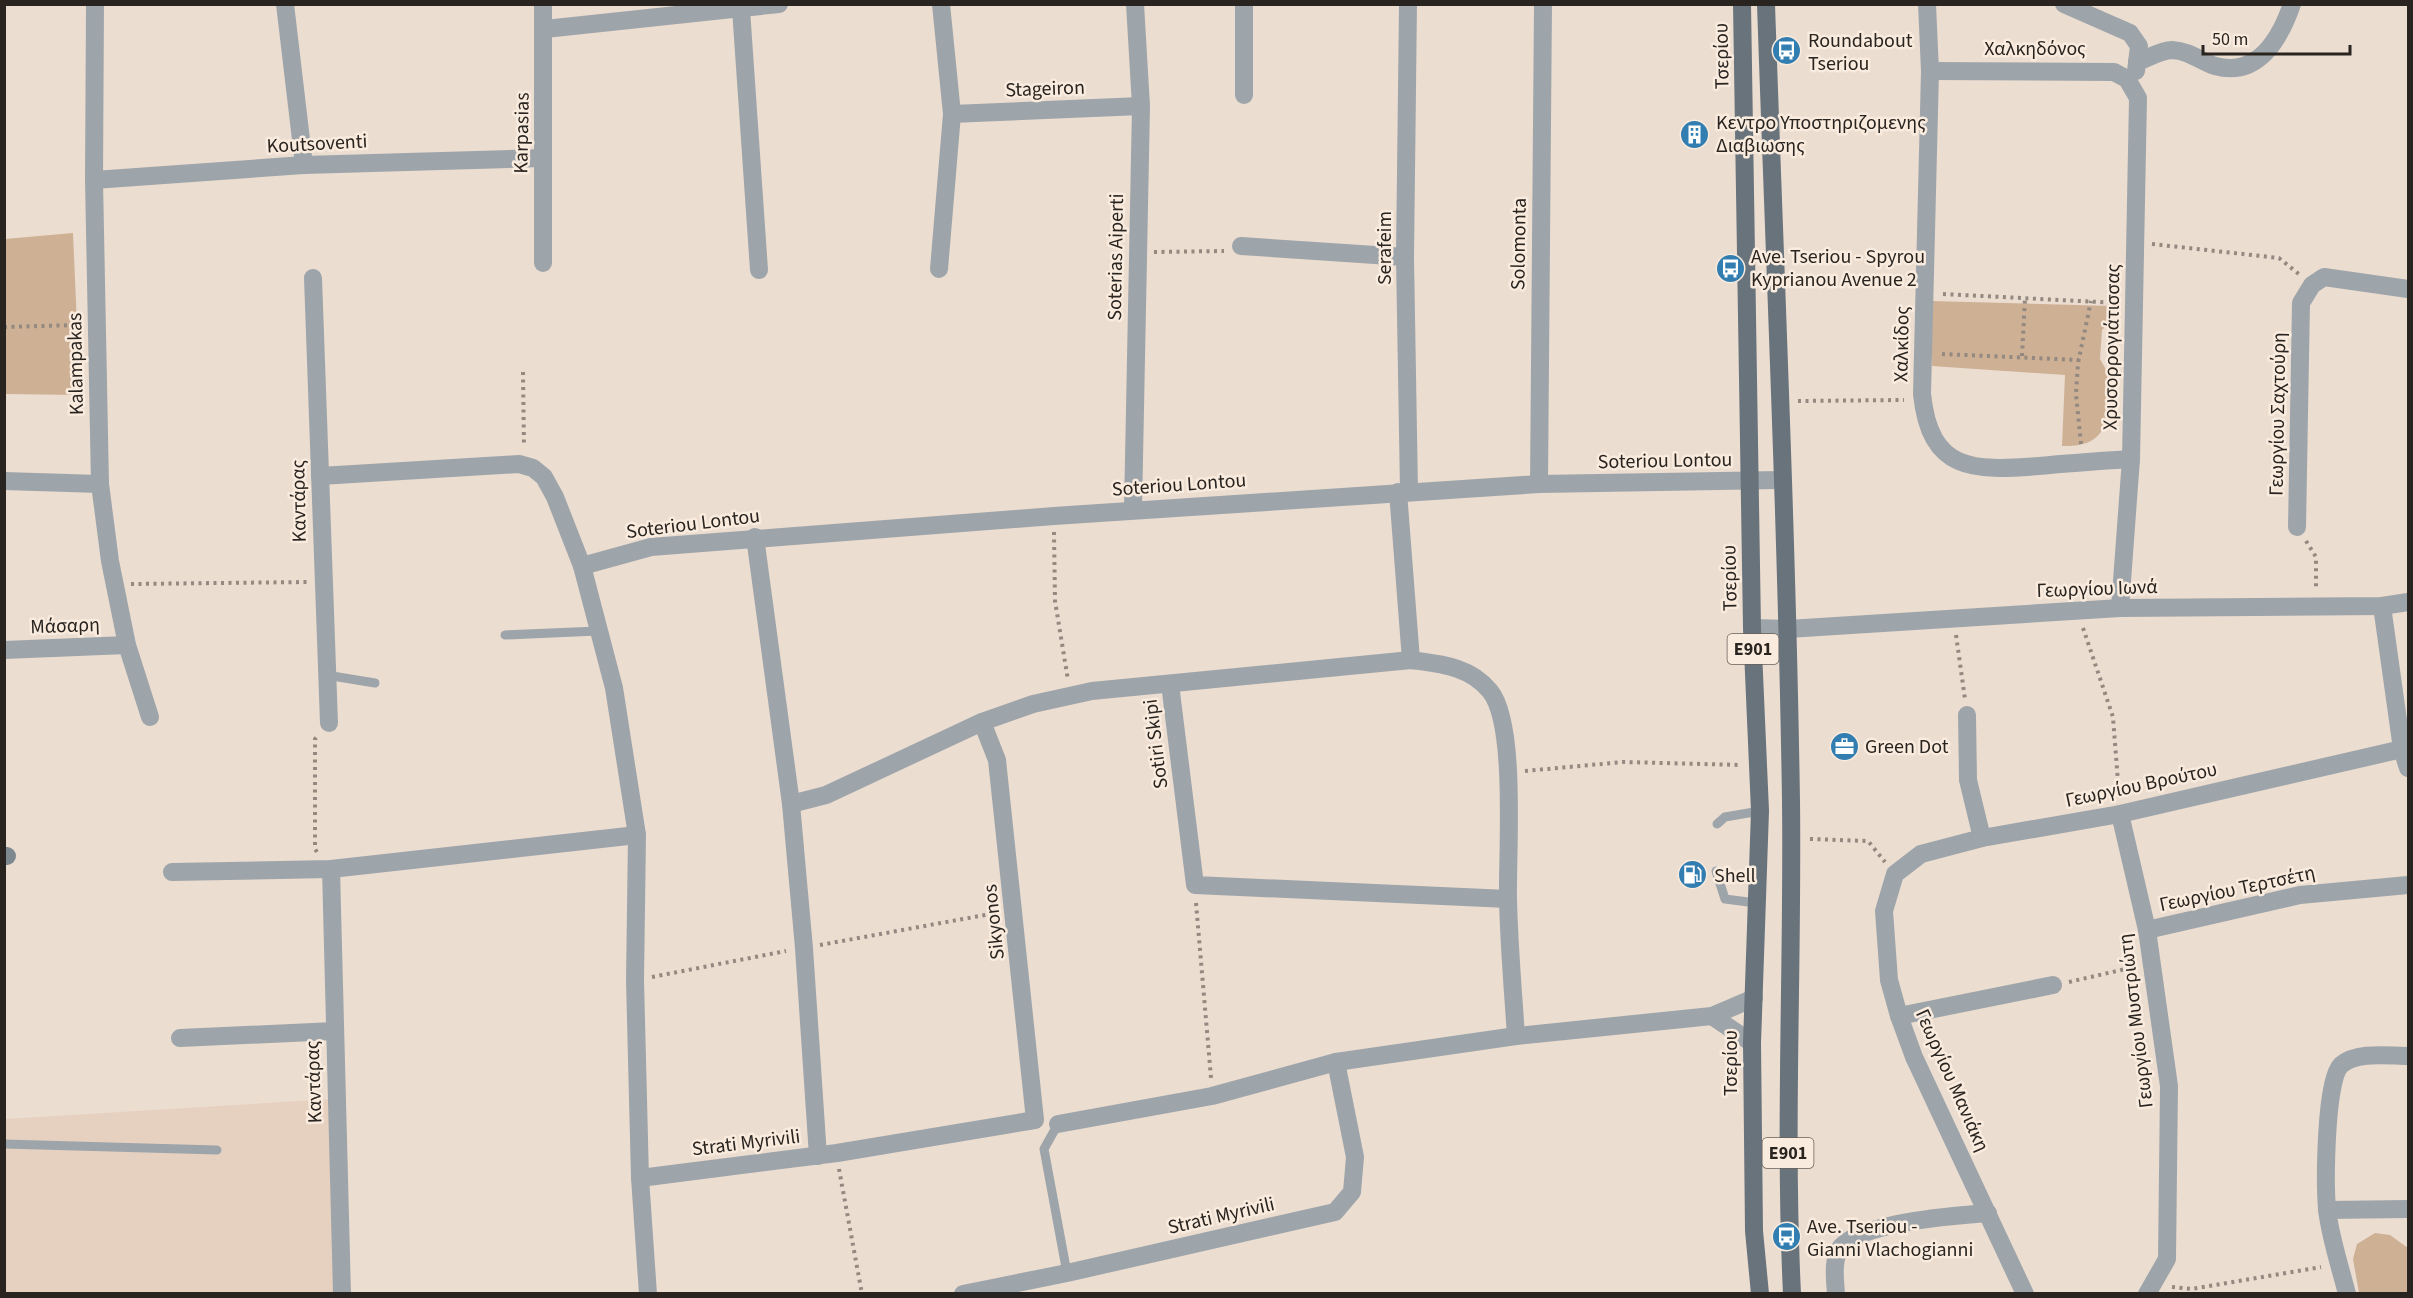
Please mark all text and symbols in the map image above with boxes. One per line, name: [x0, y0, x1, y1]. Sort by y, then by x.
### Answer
scale bar: [2203, 18, 2350, 56]
street label: Τσερίου: [1707, 23, 1737, 89]
place label: Roundabout Tseriou: [1808, 27, 1913, 78]
text: 50 m: [2212, 27, 2248, 52]
bus stop icon: Roundabout Tseriou: [1771, 35, 1803, 67]
street label: Χαλκηδόνος: [1984, 35, 2086, 63]
street label: Stageiron: [1005, 74, 1085, 104]
street label: Karpasias: [507, 92, 537, 174]
place label: Κεντρο Υποστηριζομενης Διαβιωσης: [1716, 109, 1926, 160]
building icon: Κεντρο Υποστηριζομενης Διαβιωσης: [1679, 118, 1711, 150]
street label: Koutsoventi: [266, 127, 368, 161]
street label: Soterias Aiperti: [1101, 193, 1131, 321]
street label: Solomonta: [1504, 198, 1534, 290]
street label: Serafeim: [1371, 211, 1399, 285]
place label: Ave. Tseriou - Spyrou Kyprianou Avenue 2: [1751, 243, 1925, 294]
bus stop icon: Ave. Tseriou - Spyrou Kyprianou Avenue 2: [1714, 252, 1746, 284]
street label: Χρυσορρογιάτισσας: [2097, 263, 2127, 430]
street label: Χαλκίδος: [1887, 305, 1917, 382]
street label: Kalampakas: [61, 313, 91, 415]
street label: Γεωργίου Σαχτούρη: [2263, 332, 2293, 496]
street label: Soteriou Lontou: [1597, 446, 1733, 476]
street label: Καντάρας: [284, 459, 314, 543]
street label: Soteriou Lontou: [1111, 466, 1247, 504]
street label: Soteriou Lontou: [625, 502, 762, 546]
street label: Τσερίου: [1715, 545, 1745, 611]
street label: Γεωργίου Ιωνά: [2036, 573, 2158, 605]
street label: Μάσαρη: [30, 611, 100, 641]
road number: E901: [1728, 634, 1778, 664]
street label: Sotiri Skipi: [1137, 697, 1175, 790]
office icon: Green Dot: [1828, 730, 1860, 762]
place label: Green Dot: [1865, 733, 1949, 761]
street label: Γεωργίου Βρούτου: [2063, 755, 2220, 815]
fuel station icon: Shell: [1677, 859, 1709, 891]
street label: Γεωργίου Τερτσέτη: [2157, 859, 2318, 919]
place label: Shell: [1714, 862, 1756, 890]
street label: Sikyonos: [976, 883, 1012, 961]
street label: Γεωργίου Μυστριώτη: [2111, 932, 2161, 1110]
street label: Γεωργίου Μανιάκη: [1908, 1005, 1996, 1156]
street label: Τσερίου: [1717, 1030, 1745, 1096]
street label: Καντάρας: [299, 1040, 329, 1124]
street label: Strati Myrivili: [690, 1122, 802, 1164]
road number: E901: [1762, 1138, 1814, 1168]
street label: Strati Myrivili: [1165, 1190, 1277, 1242]
place label: Ave. Tseriou - Gianni Vlachogianni: [1807, 1213, 1973, 1264]
bus stop icon: Ave. Tseriou - Gianni Vlachogianni: [1770, 1221, 1802, 1253]

